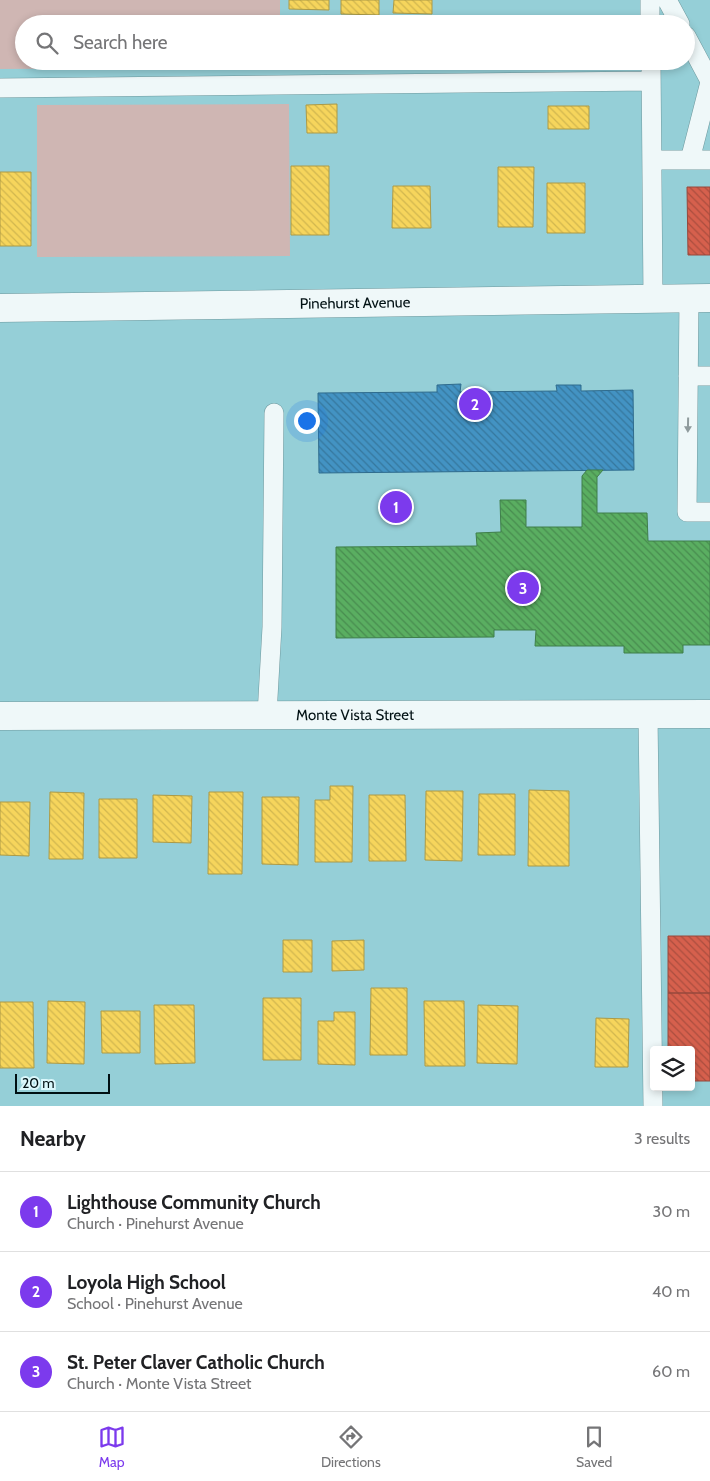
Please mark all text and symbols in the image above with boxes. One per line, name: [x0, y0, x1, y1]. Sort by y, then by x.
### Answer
search box: [15, 15, 695, 70]
icon: search: [33, 29, 61, 57]
text: Search here: [73, 31, 167, 54]
street label: Pinehurst Avenue: [299, 293, 411, 313]
pin: 2: [459, 385, 491, 423]
your location: [294, 408, 320, 434]
one-way arrow: [684, 417, 692, 433]
pin: 1: [380, 488, 412, 526]
pin: 3: [507, 569, 539, 607]
street label: Monte Vista Street: [296, 706, 414, 724]
map controls: [650, 1046, 695, 1091]
button: layers: [650, 1046, 695, 1091]
scale bar: [15, 1071, 110, 1094]
text: 20 m: [22, 1074, 55, 1092]
text: Nearby: [20, 1126, 86, 1151]
text: 3 results: [634, 1129, 690, 1148]
text: Lighthouse Community Church: [67, 1191, 321, 1214]
text: 1: [33, 1202, 39, 1221]
text: 30 m: [653, 1202, 690, 1221]
text: Church · Pinehurst Avenue: [67, 1214, 244, 1233]
text: Loyola High School: [67, 1271, 226, 1294]
text: 2: [32, 1282, 40, 1301]
text: 40 m: [652, 1282, 690, 1301]
text: School · Pinehurst Avenue: [67, 1294, 243, 1313]
text: St. Peter Claver Catholic Church: [67, 1351, 325, 1374]
text: 3: [32, 1362, 40, 1381]
text: 60 m: [652, 1362, 690, 1381]
text: Church · Monte Vista Street: [67, 1374, 252, 1393]
tab: Map: [98, 1423, 126, 1471]
tab: Directions: [321, 1423, 381, 1471]
tab: Saved: [576, 1423, 612, 1471]

